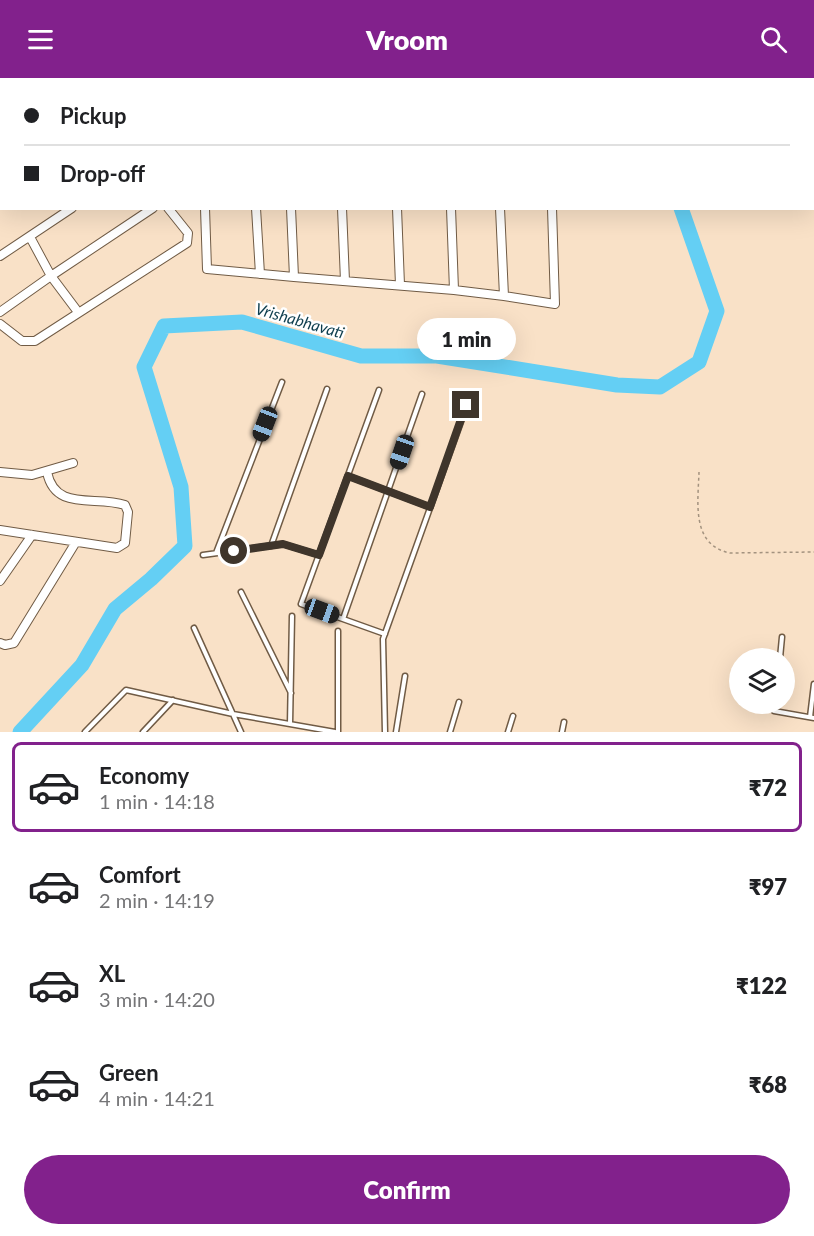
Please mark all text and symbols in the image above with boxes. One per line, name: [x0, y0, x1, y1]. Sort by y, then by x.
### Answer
icon: menu: [24, 23, 57, 56]
text: Vroom: [366, 23, 448, 56]
icon: search: [757, 23, 790, 56]
text: Pickup: [60, 102, 126, 129]
text: Drop-off: [60, 160, 145, 187]
water label: Vrishabhavati: [253, 298, 347, 342]
callout: 1 min: [416, 318, 516, 360]
text: 1 min: [442, 327, 491, 351]
route end: [452, 391, 479, 418]
car: [250, 404, 280, 444]
car: [388, 432, 416, 472]
route start: [220, 537, 247, 564]
car: [302, 596, 342, 626]
map controls: [729, 648, 795, 714]
button: layers: [729, 648, 795, 714]
icon: car: [27, 760, 81, 814]
text: Economy: [99, 762, 189, 789]
text: ₹72: [749, 774, 787, 801]
text: 1 min · 14:18: [99, 789, 215, 813]
icon: car: [27, 859, 81, 913]
text: Comfort: [99, 861, 181, 888]
text: ₹97: [749, 873, 787, 900]
text: 2 min · 14:19: [99, 888, 215, 912]
icon: car: [27, 958, 81, 1012]
text: XL: [99, 960, 125, 987]
text: ₹122: [736, 972, 787, 999]
text: 3 min · 14:20: [99, 987, 215, 1011]
icon: car: [27, 1057, 81, 1111]
text: Green: [99, 1059, 159, 1086]
text: ₹68: [749, 1071, 787, 1098]
text: 4 min · 14:21: [99, 1086, 215, 1110]
button: Confirm: [24, 1155, 790, 1224]

